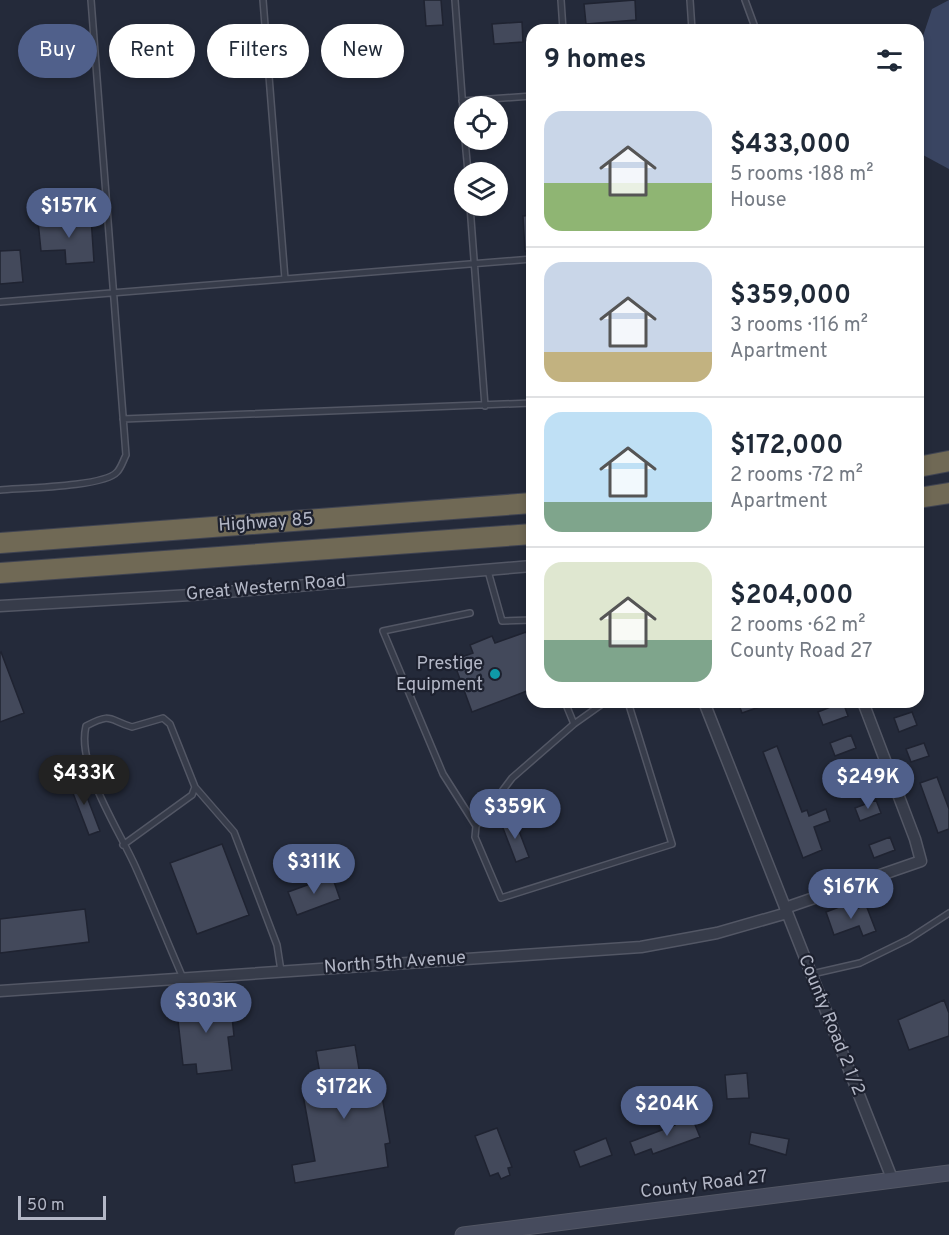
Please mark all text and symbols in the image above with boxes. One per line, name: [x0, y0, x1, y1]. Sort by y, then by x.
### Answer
chip: Buy: [18, 24, 97, 78]
chip: Rent: [109, 24, 195, 78]
chip: Filters: [207, 24, 309, 78]
chip: New: [321, 24, 404, 78]
text: 9 homes: [544, 44, 646, 77]
icon: filters: [873, 44, 906, 77]
map controls: [454, 96, 508, 216]
button: locate: [454, 96, 508, 150]
text: $433,000: [730, 129, 851, 162]
icon: home: [592, 135, 664, 207]
button: layers: [454, 162, 508, 216]
text: 5 rooms · 188 m²: [730, 162, 873, 188]
pin: $157K: [27, 188, 111, 239]
text: House: [730, 188, 786, 214]
text: $157K: [40, 194, 98, 220]
text: $359,000: [730, 280, 851, 313]
icon: home: [592, 286, 664, 358]
text: 3 rooms · 116 m²: [730, 313, 868, 339]
text: Apartment: [730, 339, 828, 365]
text: $172,000: [730, 430, 843, 463]
icon: home: [592, 436, 664, 508]
text: 2 rooms · 72 m²: [730, 463, 863, 489]
text: Apartment: [730, 489, 828, 515]
street label: Highway 85: [218, 508, 314, 538]
street label: Great Western Road: [185, 570, 347, 606]
text: $204,000: [730, 580, 853, 613]
icon: home: [592, 586, 664, 658]
text: 2 rooms · 62 m²: [730, 613, 866, 639]
text: County Road 27: [730, 639, 873, 665]
place label: Prestige Equipment: [396, 653, 483, 697]
marker: Prestige Equipment: [488, 667, 502, 681]
pin: $433K: [42, 755, 126, 806]
pin: $249K: [826, 759, 910, 810]
text: $433K: [53, 761, 115, 787]
text: $249K: [836, 765, 900, 791]
pin: $359K: [473, 789, 557, 840]
text: $359K: [484, 795, 546, 821]
pin: $311K: [272, 844, 356, 895]
text: $311K: [287, 850, 341, 876]
pin: $167K: [809, 869, 893, 920]
text: $167K: [822, 875, 880, 901]
street label: North 5th Avenue: [323, 947, 467, 979]
street label: County Road 2 1/2: [792, 951, 870, 1099]
pin: $303K: [164, 983, 248, 1034]
text: $303K: [175, 989, 237, 1015]
pin: $172K: [302, 1069, 386, 1120]
text: $172K: [316, 1075, 372, 1101]
pin: $204K: [625, 1086, 709, 1137]
text: $204K: [635, 1092, 699, 1118]
street label: County Road 27: [639, 1166, 769, 1204]
scale bar: [18, 1193, 106, 1220]
text: 50 m: [27, 1196, 65, 1216]

